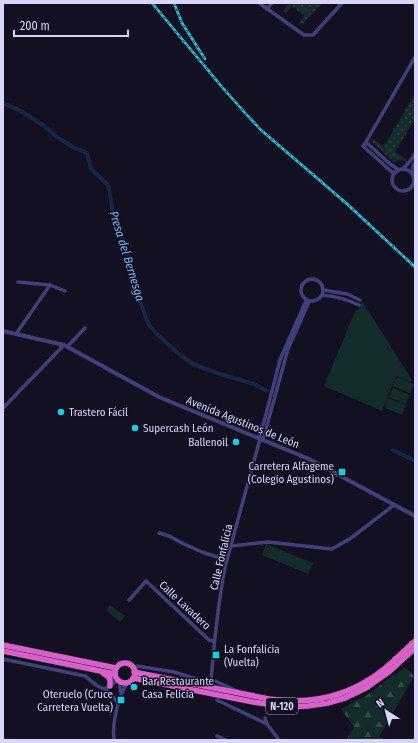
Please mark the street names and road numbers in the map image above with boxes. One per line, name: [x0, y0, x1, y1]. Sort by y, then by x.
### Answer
street label: Avenida Agustinos de León: [184, 394, 301, 451]
street label: Calle Fonfalicia: [208, 523, 235, 591]
street label: Calle Lavadero: [156, 578, 213, 633]
road number: N-120: [266, 698, 298, 714]

